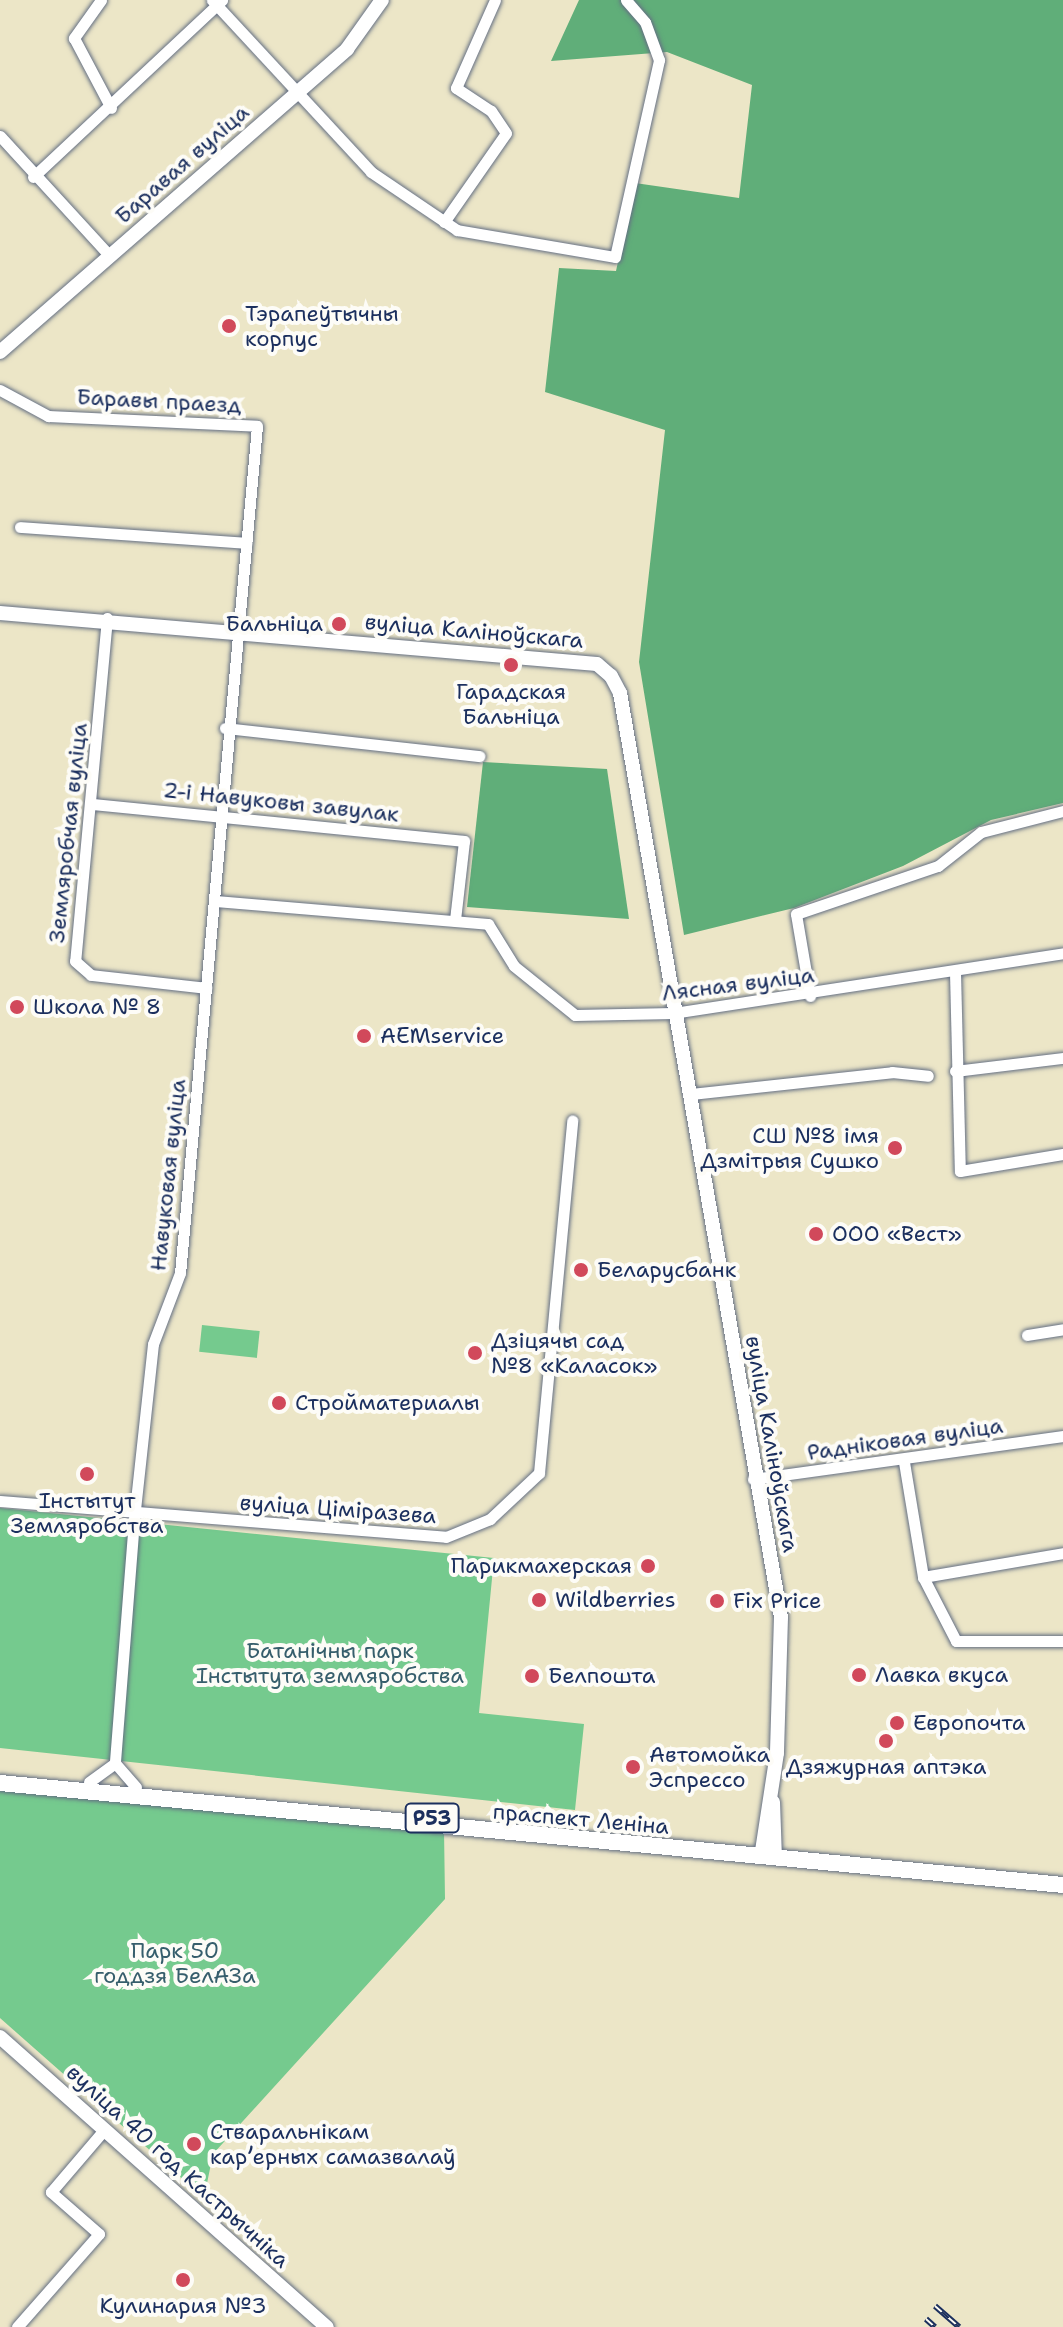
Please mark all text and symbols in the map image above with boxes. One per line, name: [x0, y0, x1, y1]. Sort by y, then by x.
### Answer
street label: Баравая вуліца: [110, 99, 254, 229]
place label: Тэрапеўтычны корпус: [245, 300, 399, 352]
marker: Тэрапеўтычны корпус: [220, 317, 238, 335]
street label: Баравы праезд: [76, 383, 242, 419]
street label: вуліца Каліноўскага: [364, 608, 584, 654]
place label: Бальніца: [226, 611, 323, 637]
marker: Бальніца: [330, 615, 348, 633]
marker: Гарадская Бальніца: [502, 656, 520, 674]
place label: Гарадская Бальніца: [456, 678, 566, 730]
street label: Земляробчая вуліца: [43, 722, 93, 944]
street label: 2-і Навуковы завулак: [162, 776, 400, 828]
street label: Лясная вуліца: [660, 962, 816, 1006]
place label: Школа № 8: [33, 994, 161, 1020]
marker: Школа № 8: [8, 998, 26, 1016]
place label: AEMservice: [380, 1023, 504, 1049]
marker: AEMservice: [355, 1027, 373, 1045]
street label: Навуковая вуліца: [145, 1078, 191, 1272]
place label: СШ №8 імя Дзмітрыя Сушко: [700, 1122, 879, 1174]
marker: СШ №8 імя Дзмітрыя Сушко: [886, 1139, 904, 1157]
place label: ООО «Вест»: [832, 1221, 962, 1247]
marker: ООО «Вест»: [807, 1225, 825, 1243]
place label: Беларусбанк: [597, 1257, 736, 1283]
marker: Беларусбанк: [572, 1261, 590, 1279]
place label: Дзіцячы сад №8 «Каласок»: [491, 1327, 657, 1378]
street label: вуліца Каліноўскага: [740, 1334, 804, 1554]
marker: Дзіцячы сад №8 «Каласок»: [466, 1344, 484, 1362]
place label: Стройматериалы: [295, 1390, 480, 1416]
marker: Стройматериалы: [270, 1394, 288, 1412]
street label: Радніковая вуліца: [805, 1412, 1005, 1466]
marker: Інстытут Земляробства: [78, 1465, 96, 1483]
place label: Інстытут Земляробства: [10, 1487, 164, 1538]
street label: вуліца Ціміразева: [239, 1489, 437, 1529]
place label: Парикмахерская: [451, 1553, 632, 1579]
marker: Парикмахерская: [639, 1557, 657, 1575]
place label: Wildberries: [555, 1587, 676, 1613]
place label: Fix Price: [733, 1588, 821, 1614]
marker: Wildberries: [530, 1591, 548, 1609]
marker: Fix Price: [708, 1592, 726, 1610]
park label: Батанічны парк Інстытута земляробства: [196, 1637, 464, 1688]
place label: Лавка вкуса: [875, 1662, 1008, 1688]
place label: Белпошта: [548, 1663, 655, 1689]
marker: Лавка вкуса: [850, 1666, 868, 1684]
marker: Белпошта: [523, 1667, 541, 1685]
place label: Европочта: [913, 1710, 1026, 1736]
marker: Европочта: [888, 1714, 906, 1732]
marker: Дзяжурная аптэка: [877, 1732, 895, 1750]
place label: Автомойка Эспрессо: [649, 1741, 770, 1792]
place label: Дзяжурная аптэка: [786, 1754, 986, 1780]
marker: Автомойка Эспрессо: [624, 1758, 642, 1776]
street label: праспект Леніна: [492, 1798, 670, 1840]
road number: Р53: [404, 1802, 460, 1834]
park label: Парк 50 годдзя БелАЗа: [94, 1937, 256, 1988]
street label: вуліца 40 год Кастрычніка: [61, 2059, 295, 2273]
place label: Стваральнікам карʼерных самазвалаў: [210, 2118, 456, 2170]
marker: Стваральнікам карʼерных самазвалаў: [185, 2135, 203, 2153]
marker: Кулинария №3: [174, 2271, 192, 2289]
place label: Кулинария №3: [99, 2293, 267, 2319]

